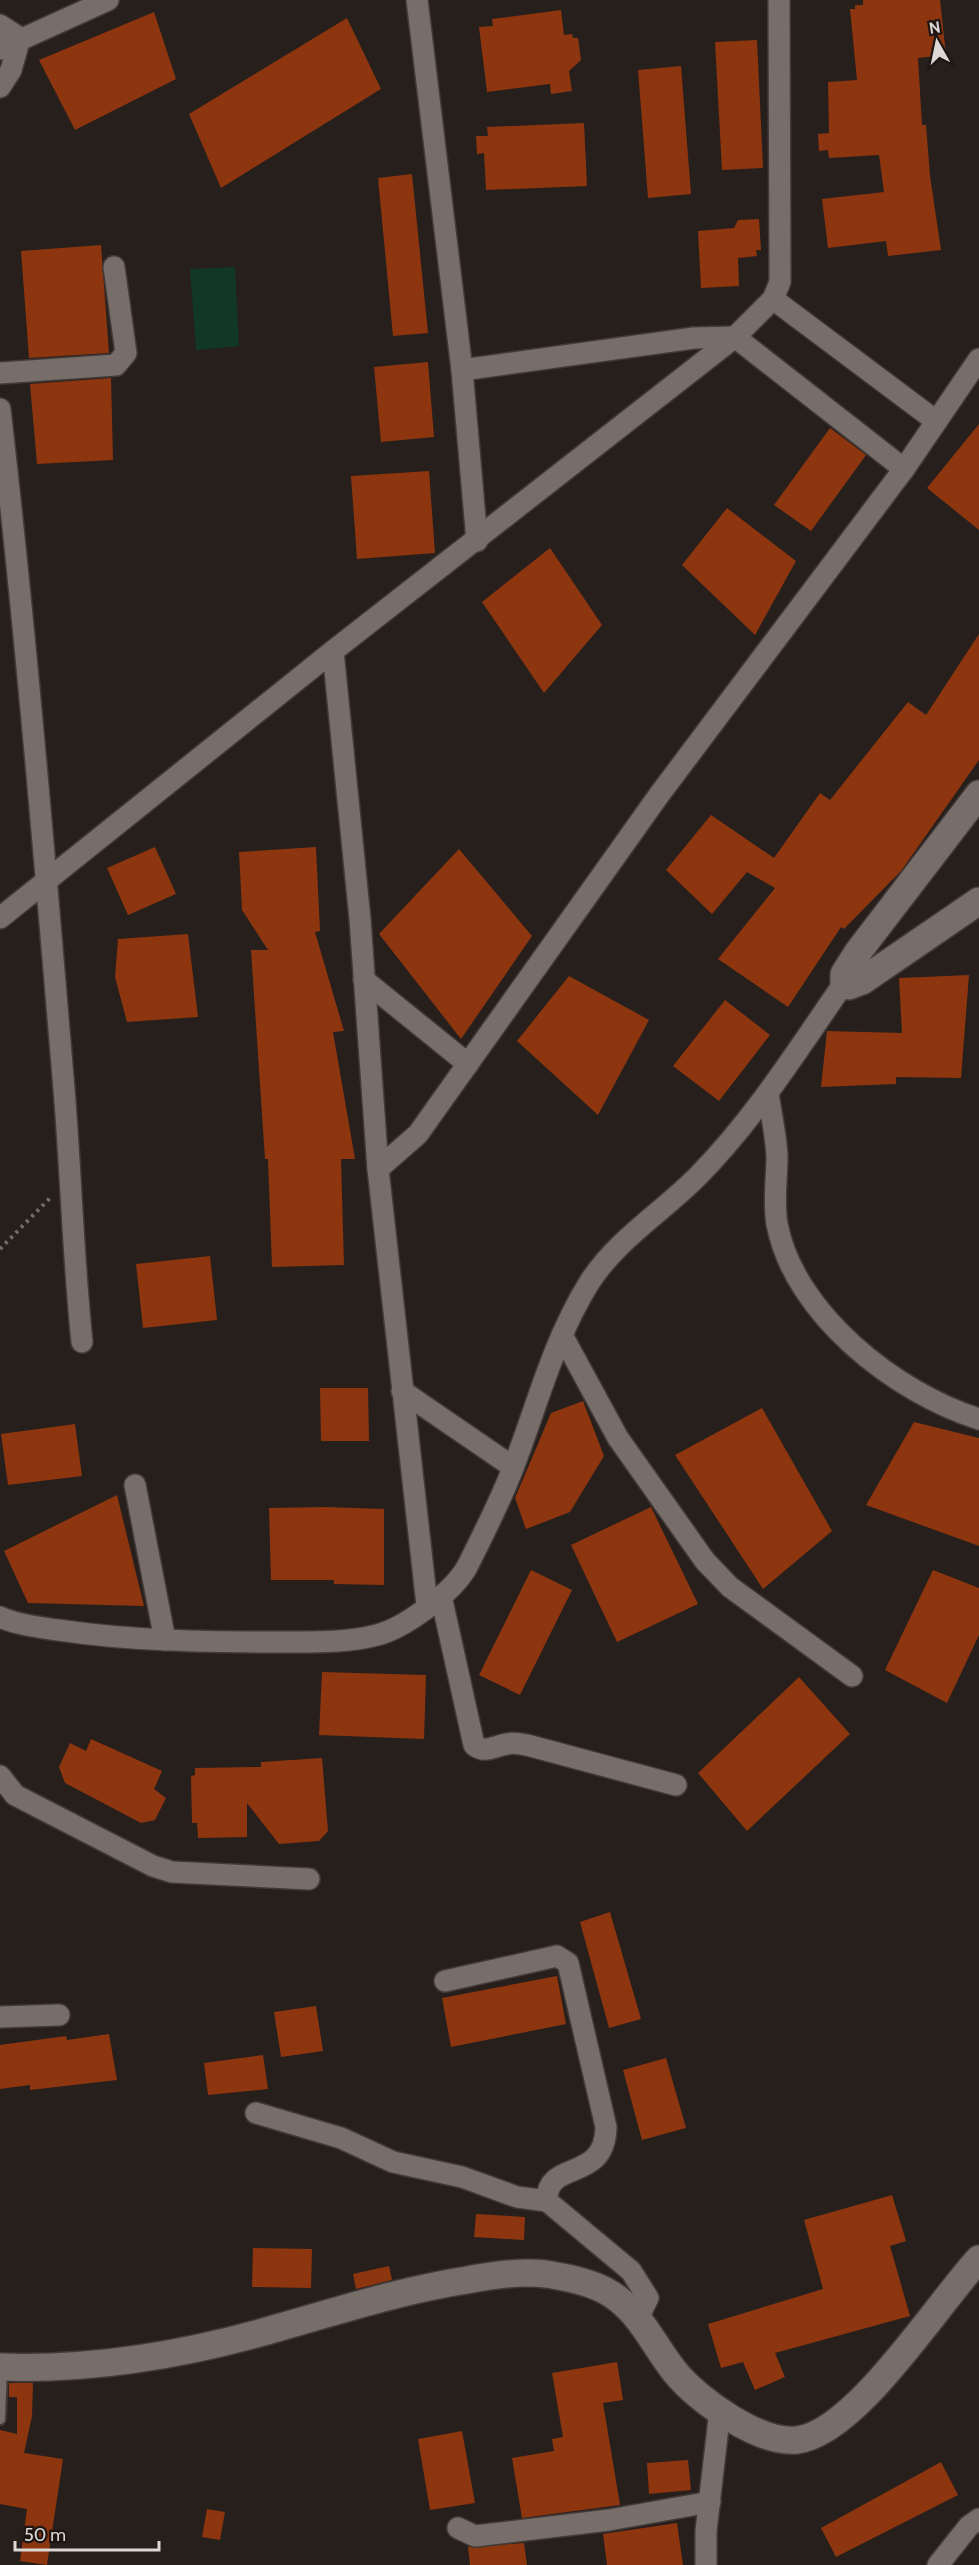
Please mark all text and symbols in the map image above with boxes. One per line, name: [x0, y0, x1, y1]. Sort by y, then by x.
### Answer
north arrow: [907, 12, 967, 72]
text: N: [928, 17, 942, 38]
scale bar: [15, 2514, 159, 2552]
text: 50 m: [24, 2524, 66, 2546]

